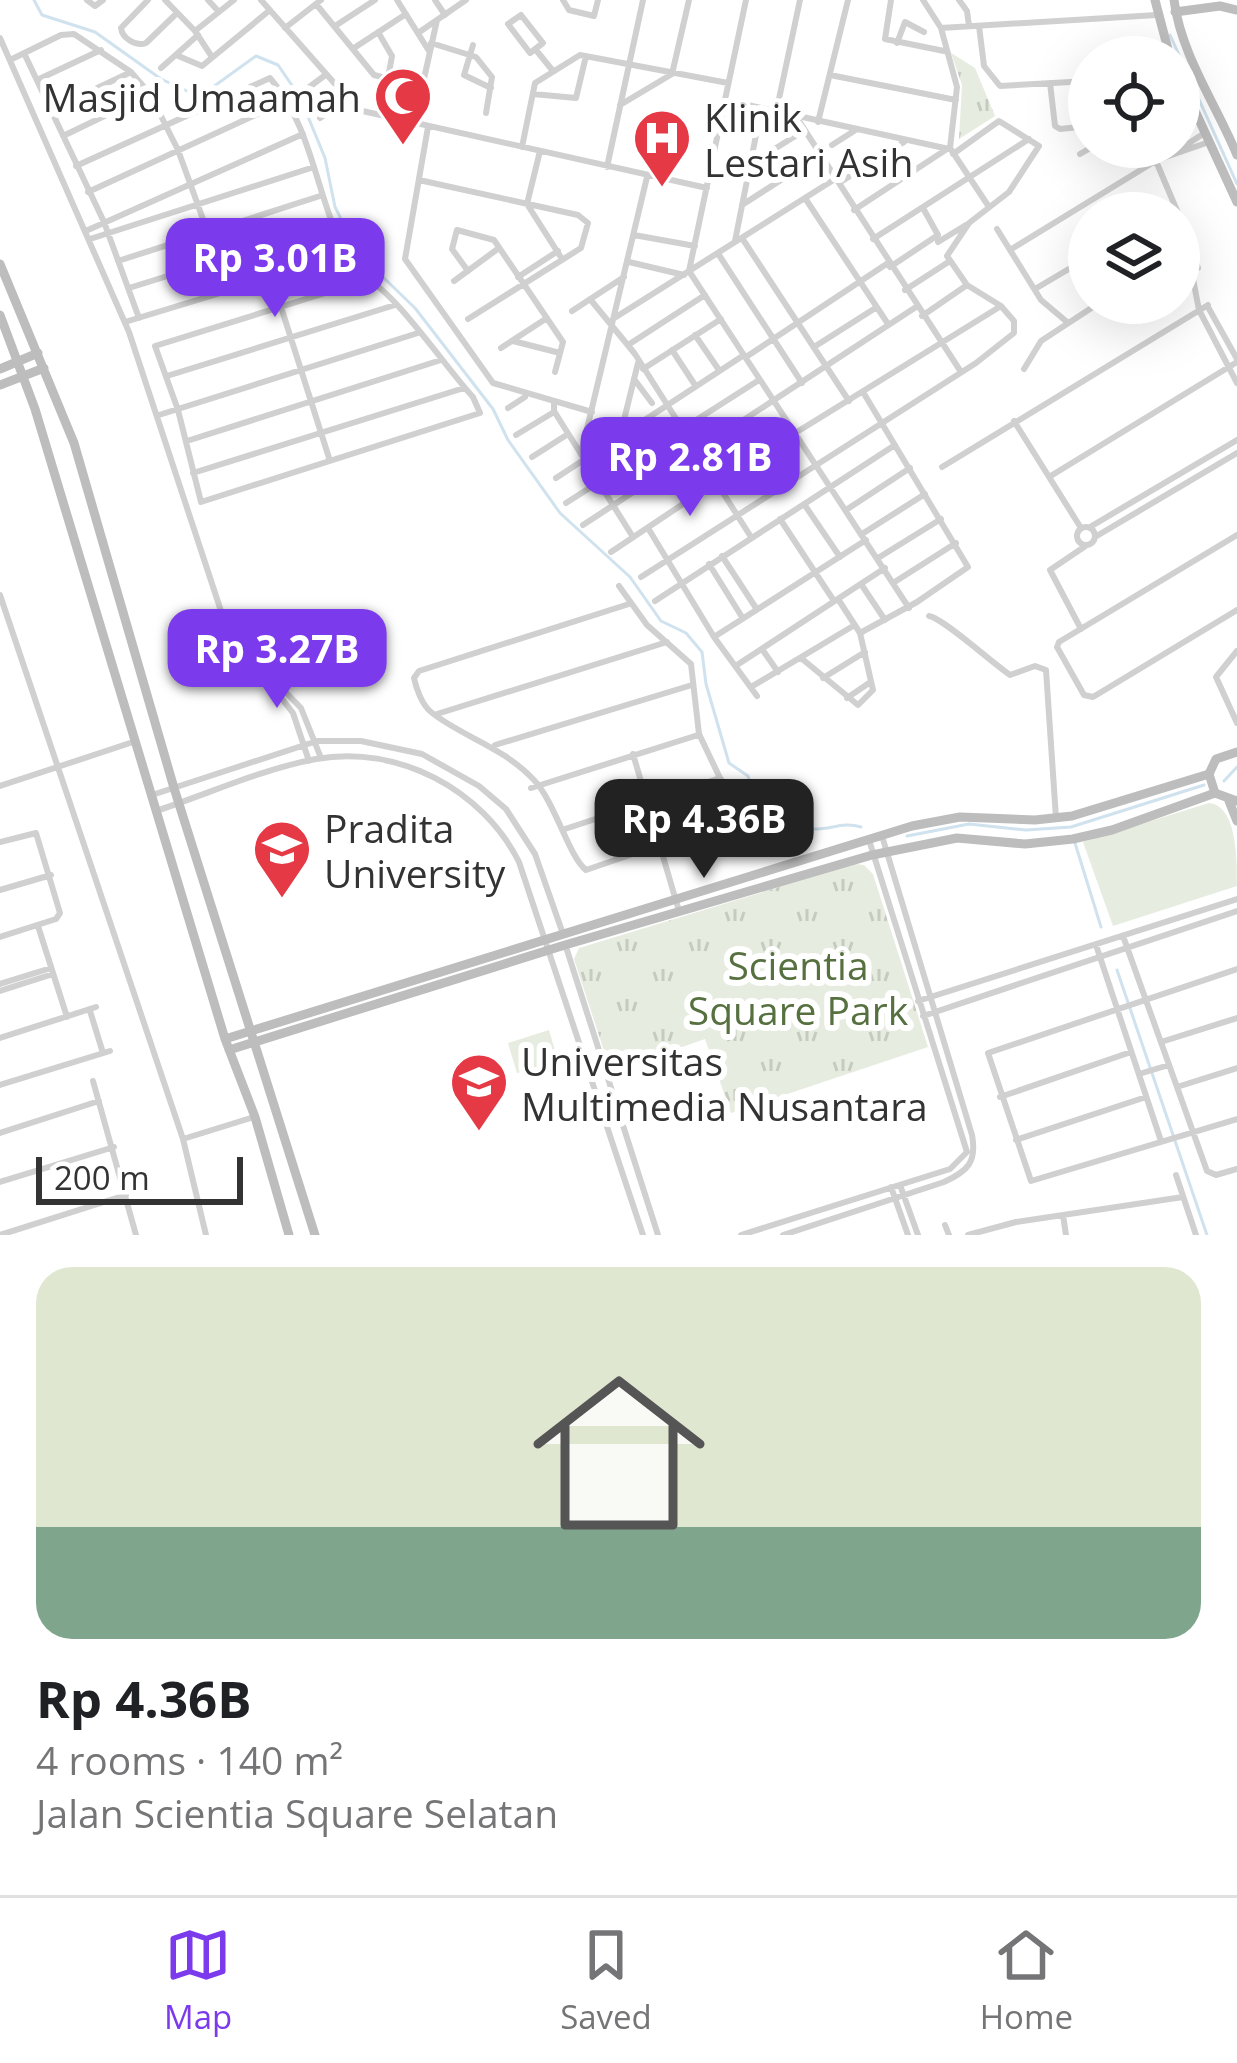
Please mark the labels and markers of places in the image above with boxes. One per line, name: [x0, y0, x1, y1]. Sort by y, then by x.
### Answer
mosque icon: Masjid Umaamah: [372, 65, 434, 147]
place label: Masjid Umaamah: [42, 70, 361, 123]
place label: Klinik Lestari Asih: [704, 90, 913, 188]
hospital icon: Klinik Lestari Asih: [631, 107, 693, 189]
pin: Rp 3.01B: [151, 218, 399, 320]
pin: Rp 2.81B: [566, 417, 814, 519]
pin: Rp 3.27B: [153, 609, 401, 711]
pin: Rp 4.36B: [580, 779, 828, 881]
place label: Pradita University: [324, 801, 506, 899]
school or university icon: Pradita University: [251, 818, 313, 900]
place label: Universitas Multimedia Nusantara: [521, 1034, 928, 1132]
school or university icon: Universitas Multimedia Nusantara: [448, 1051, 510, 1133]

